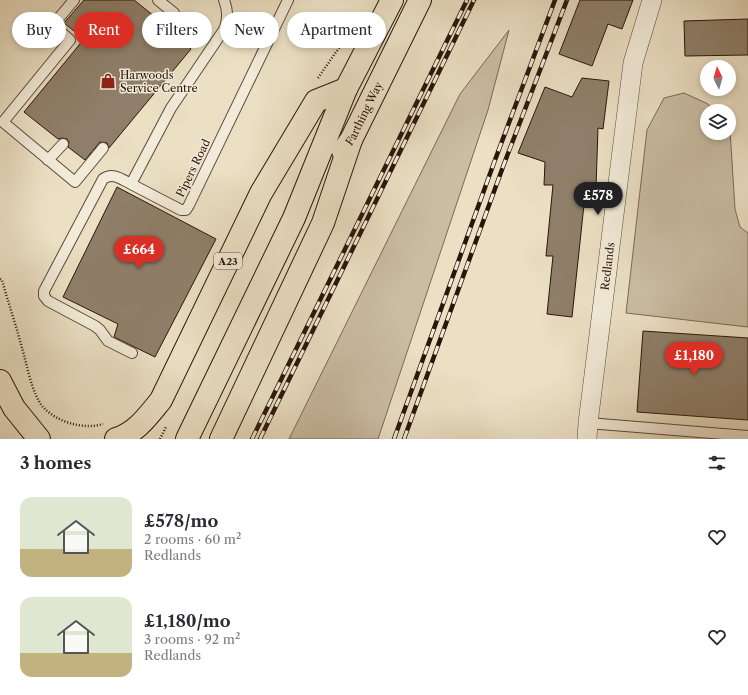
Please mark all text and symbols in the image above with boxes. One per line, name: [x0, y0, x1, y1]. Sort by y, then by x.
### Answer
chip: Buy: [12, 12, 66, 48]
chip: Rent: [74, 12, 134, 48]
chip: Filters: [142, 12, 212, 48]
chip: New: [220, 12, 279, 48]
chip: Apartment: [287, 12, 386, 48]
north arrow: [700, 60, 736, 96]
map controls: [700, 60, 736, 140]
place label: Harwoods Service Centre: [120, 68, 198, 95]
shop icon: Harwoods Service Centre: [99, 72, 117, 90]
street label: Farthing Way: [342, 79, 386, 148]
button: layers: [700, 104, 736, 140]
street label: Pipers Road: [173, 136, 213, 199]
pin: £578: [574, 182, 622, 216]
text: £578: [583, 187, 613, 203]
pin: £664: [115, 236, 163, 270]
text: £664: [123, 241, 155, 257]
street label: Redlands: [598, 241, 618, 291]
road number: A23: [214, 253, 242, 269]
pin: £1,180: [661, 342, 727, 376]
text: £1,180: [674, 347, 714, 363]
icon: filters: [706, 452, 728, 474]
text: 3 homes: [20, 453, 91, 473]
text: £578/mo: [144, 511, 218, 531]
icon: home: [52, 513, 100, 561]
icon: heart: [706, 526, 728, 548]
text: 2 rooms · 60 m²: [144, 531, 241, 547]
text: Redlands: [144, 547, 201, 563]
text: £1,180/mo: [144, 611, 231, 631]
icon: home: [52, 613, 100, 661]
icon: heart: [706, 626, 728, 648]
text: 3 rooms · 92 m²: [144, 631, 240, 647]
text: Redlands: [144, 647, 201, 663]

